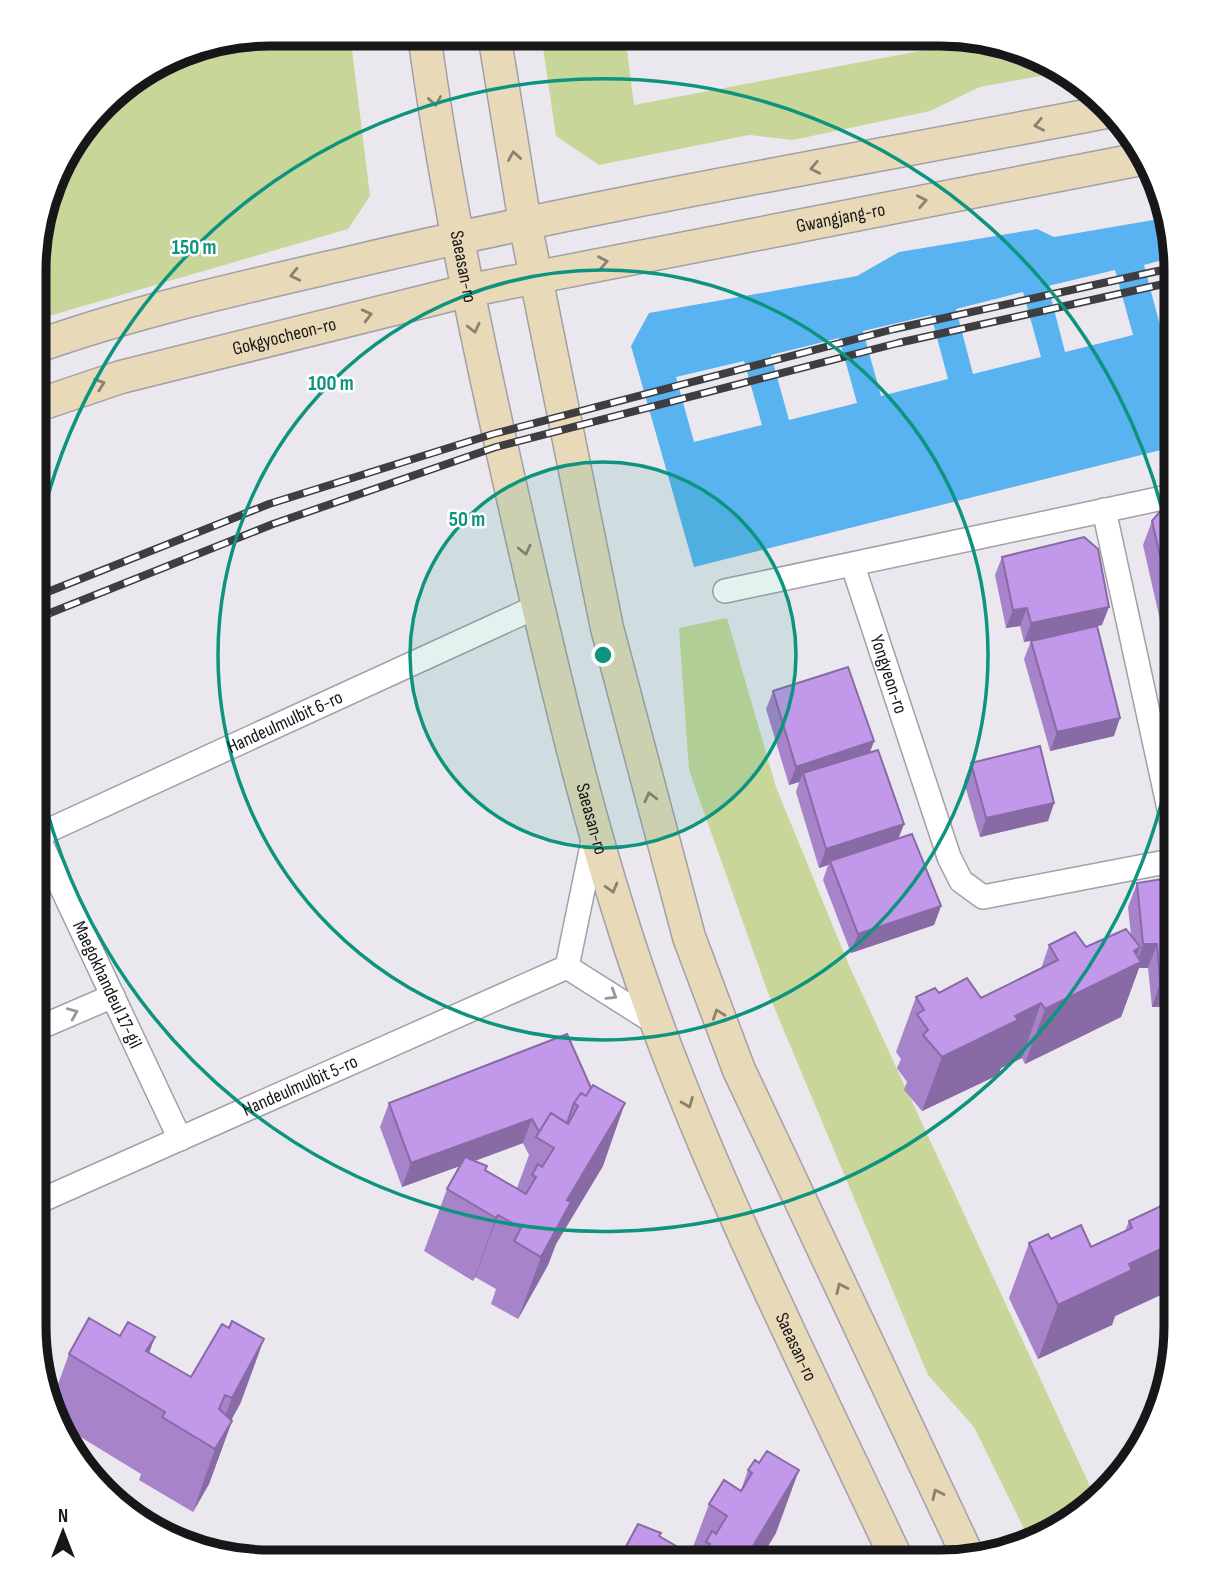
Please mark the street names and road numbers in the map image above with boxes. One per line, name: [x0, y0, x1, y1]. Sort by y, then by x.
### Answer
street label: Gwangjang-ro: [794, 198, 887, 238]
street label: Saeasan-ro: [445, 229, 482, 305]
street label: Gokgyocheon-ro: [230, 312, 338, 360]
street label: Yongyeon-ro: [865, 632, 912, 716]
street label: Handeulmulbit 6-ro: [223, 686, 346, 758]
street label: Saeasan-ro: [571, 781, 612, 857]
street label: Maegokhandeul 17-gil: [67, 917, 147, 1052]
street label: Handeulmulbit 5-ro: [239, 1050, 361, 1121]
street label: Saeasan-ro: [770, 1309, 822, 1385]

